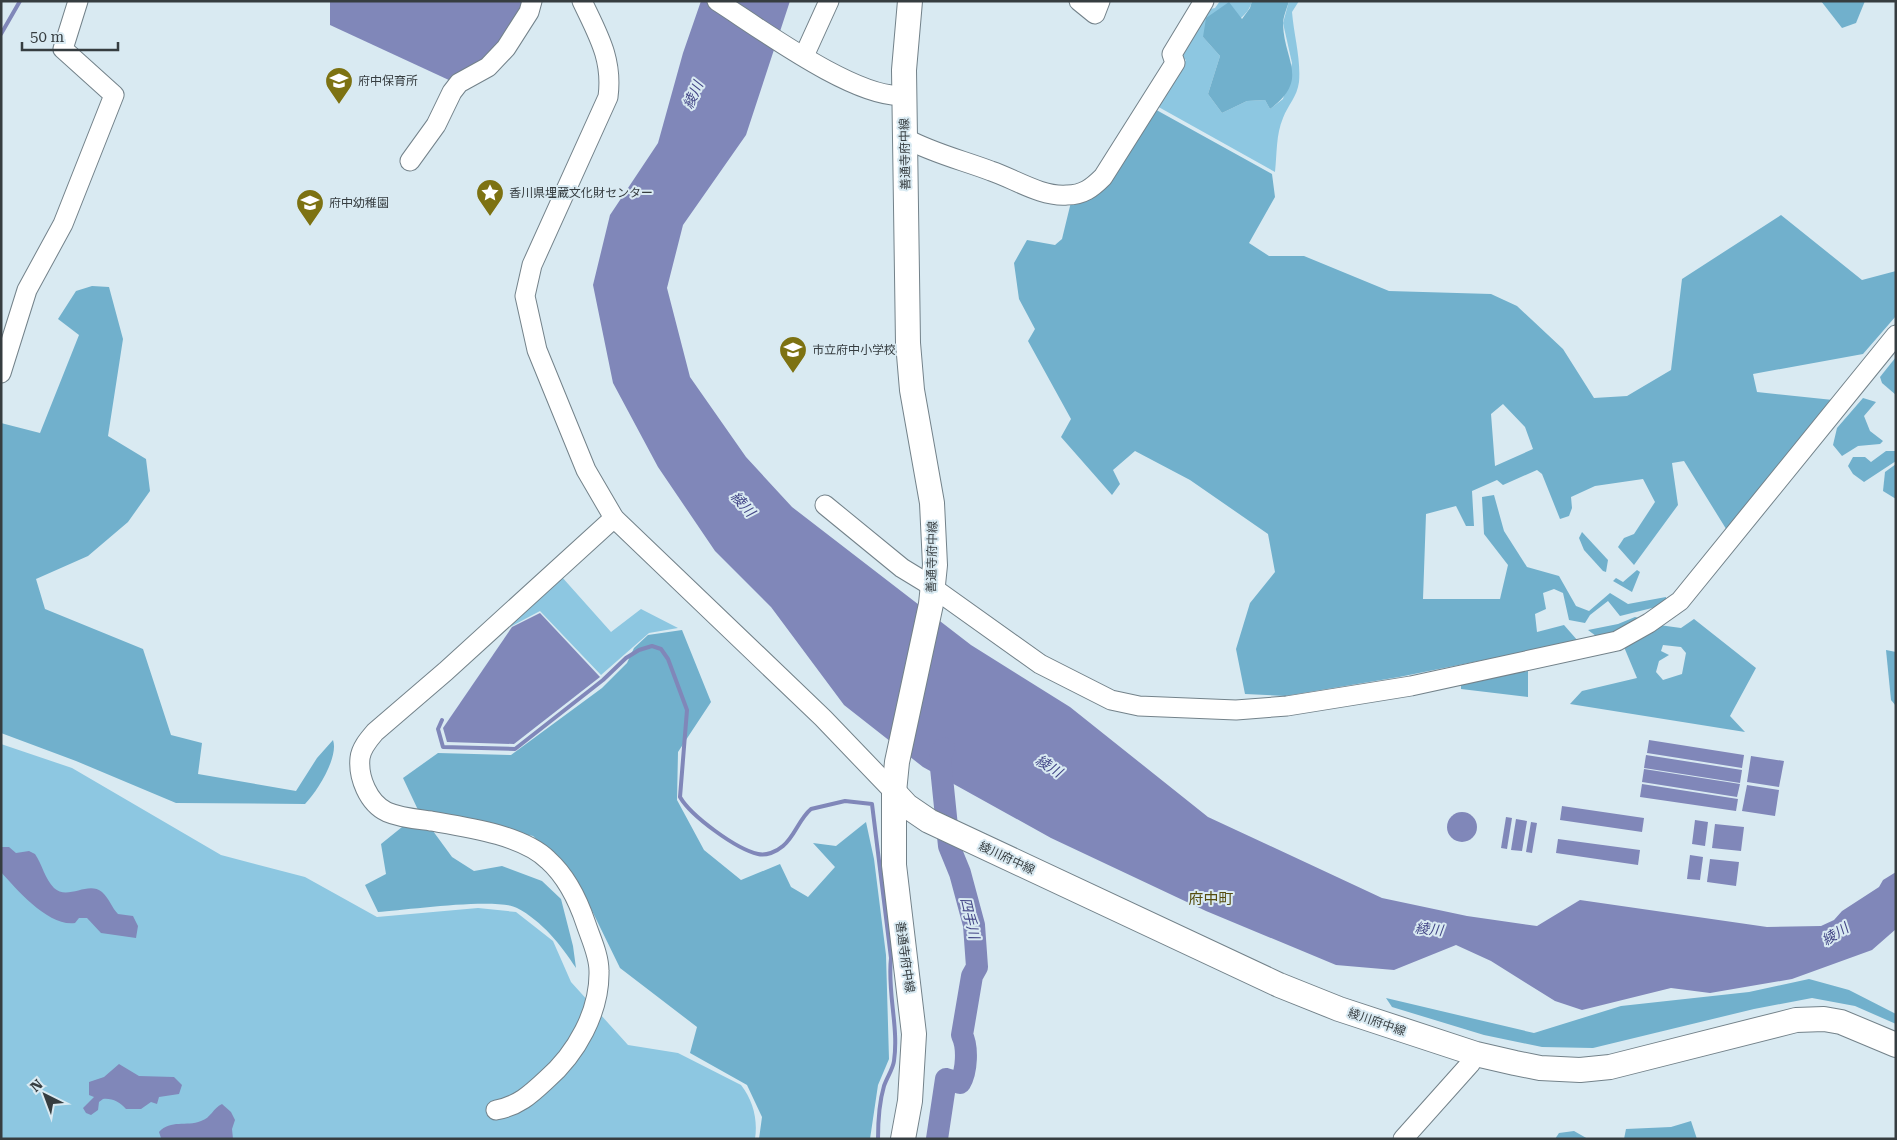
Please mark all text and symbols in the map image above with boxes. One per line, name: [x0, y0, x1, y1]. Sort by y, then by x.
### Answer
scale bar: [22, 20, 119, 52]
text: 50 m: [30, 28, 65, 46]
school or university icon: 府中保育所: [324, 66, 354, 105]
place label: 府中保育所: [358, 74, 418, 88]
water label: 綾川: [680, 77, 707, 111]
street label: 善通寺府中線: [897, 118, 913, 190]
place icon: 香川県埋蔵文化財センター: [475, 178, 505, 217]
place label: 香川県埋蔵文化財センター: [509, 186, 653, 200]
school or university icon: 府中幼稚園: [295, 188, 325, 227]
place label: 府中幼稚園: [329, 196, 389, 210]
school or university icon: 市立府中小学校: [778, 335, 808, 374]
place label: 市立府中小学校: [812, 343, 896, 357]
water label: 綾川: [728, 488, 760, 521]
street label: 善通寺府中線: [924, 521, 940, 593]
water label: 綾川: [1033, 752, 1067, 781]
street label: 綾川府中線: [977, 839, 1037, 877]
district label: 府中町: [1188, 890, 1234, 908]
water label: 四手川: [957, 896, 983, 942]
water label: 綾川: [1819, 919, 1853, 948]
street label: 善通寺府中線: [893, 920, 917, 994]
water label: 綾川: [1414, 920, 1446, 939]
street label: 綾川府中線: [1346, 1006, 1408, 1038]
north arrow: [20, 1070, 70, 1120]
text: N: [27, 1076, 46, 1095]

